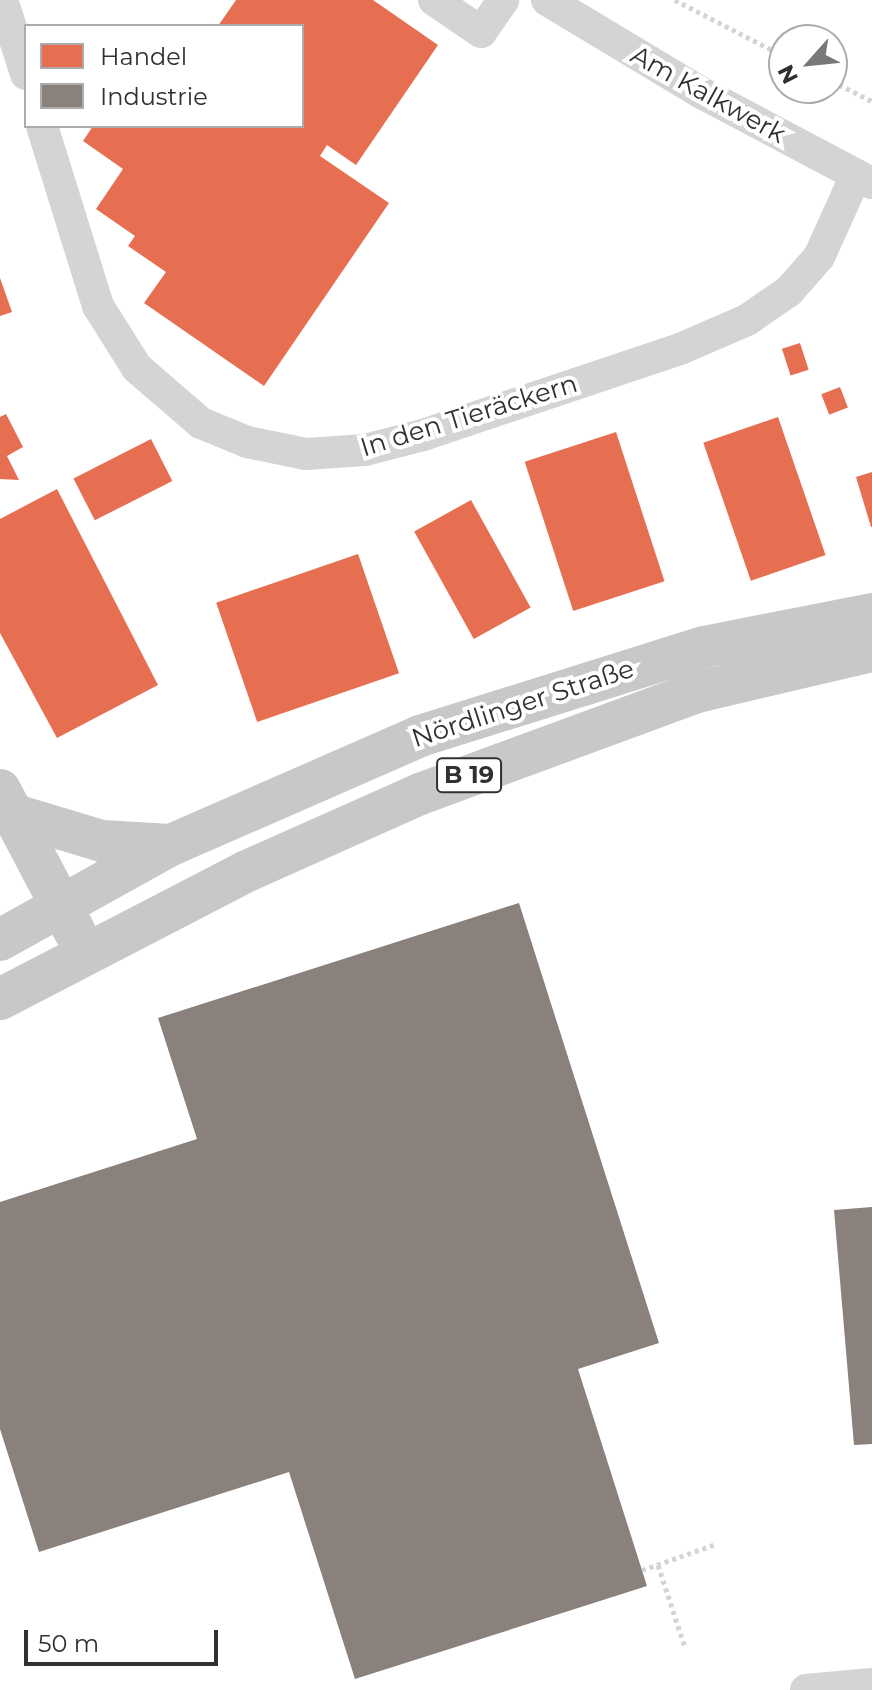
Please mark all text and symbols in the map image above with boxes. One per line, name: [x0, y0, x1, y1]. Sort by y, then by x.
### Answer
legend: [24, 24, 304, 128]
north arrow: [768, 24, 848, 104]
street label: Am Kalkwerk: [625, 40, 791, 150]
text: Handel: [100, 42, 187, 71]
text: N: [772, 60, 804, 88]
text: Industrie: [100, 82, 208, 111]
street label: In den Tieräckern: [357, 368, 581, 464]
street label: Nördlinger Straße: [408, 653, 638, 755]
road number: B 19: [435, 755, 503, 795]
scale bar: [28, 1614, 222, 1664]
text: 50 m: [38, 1629, 99, 1658]

